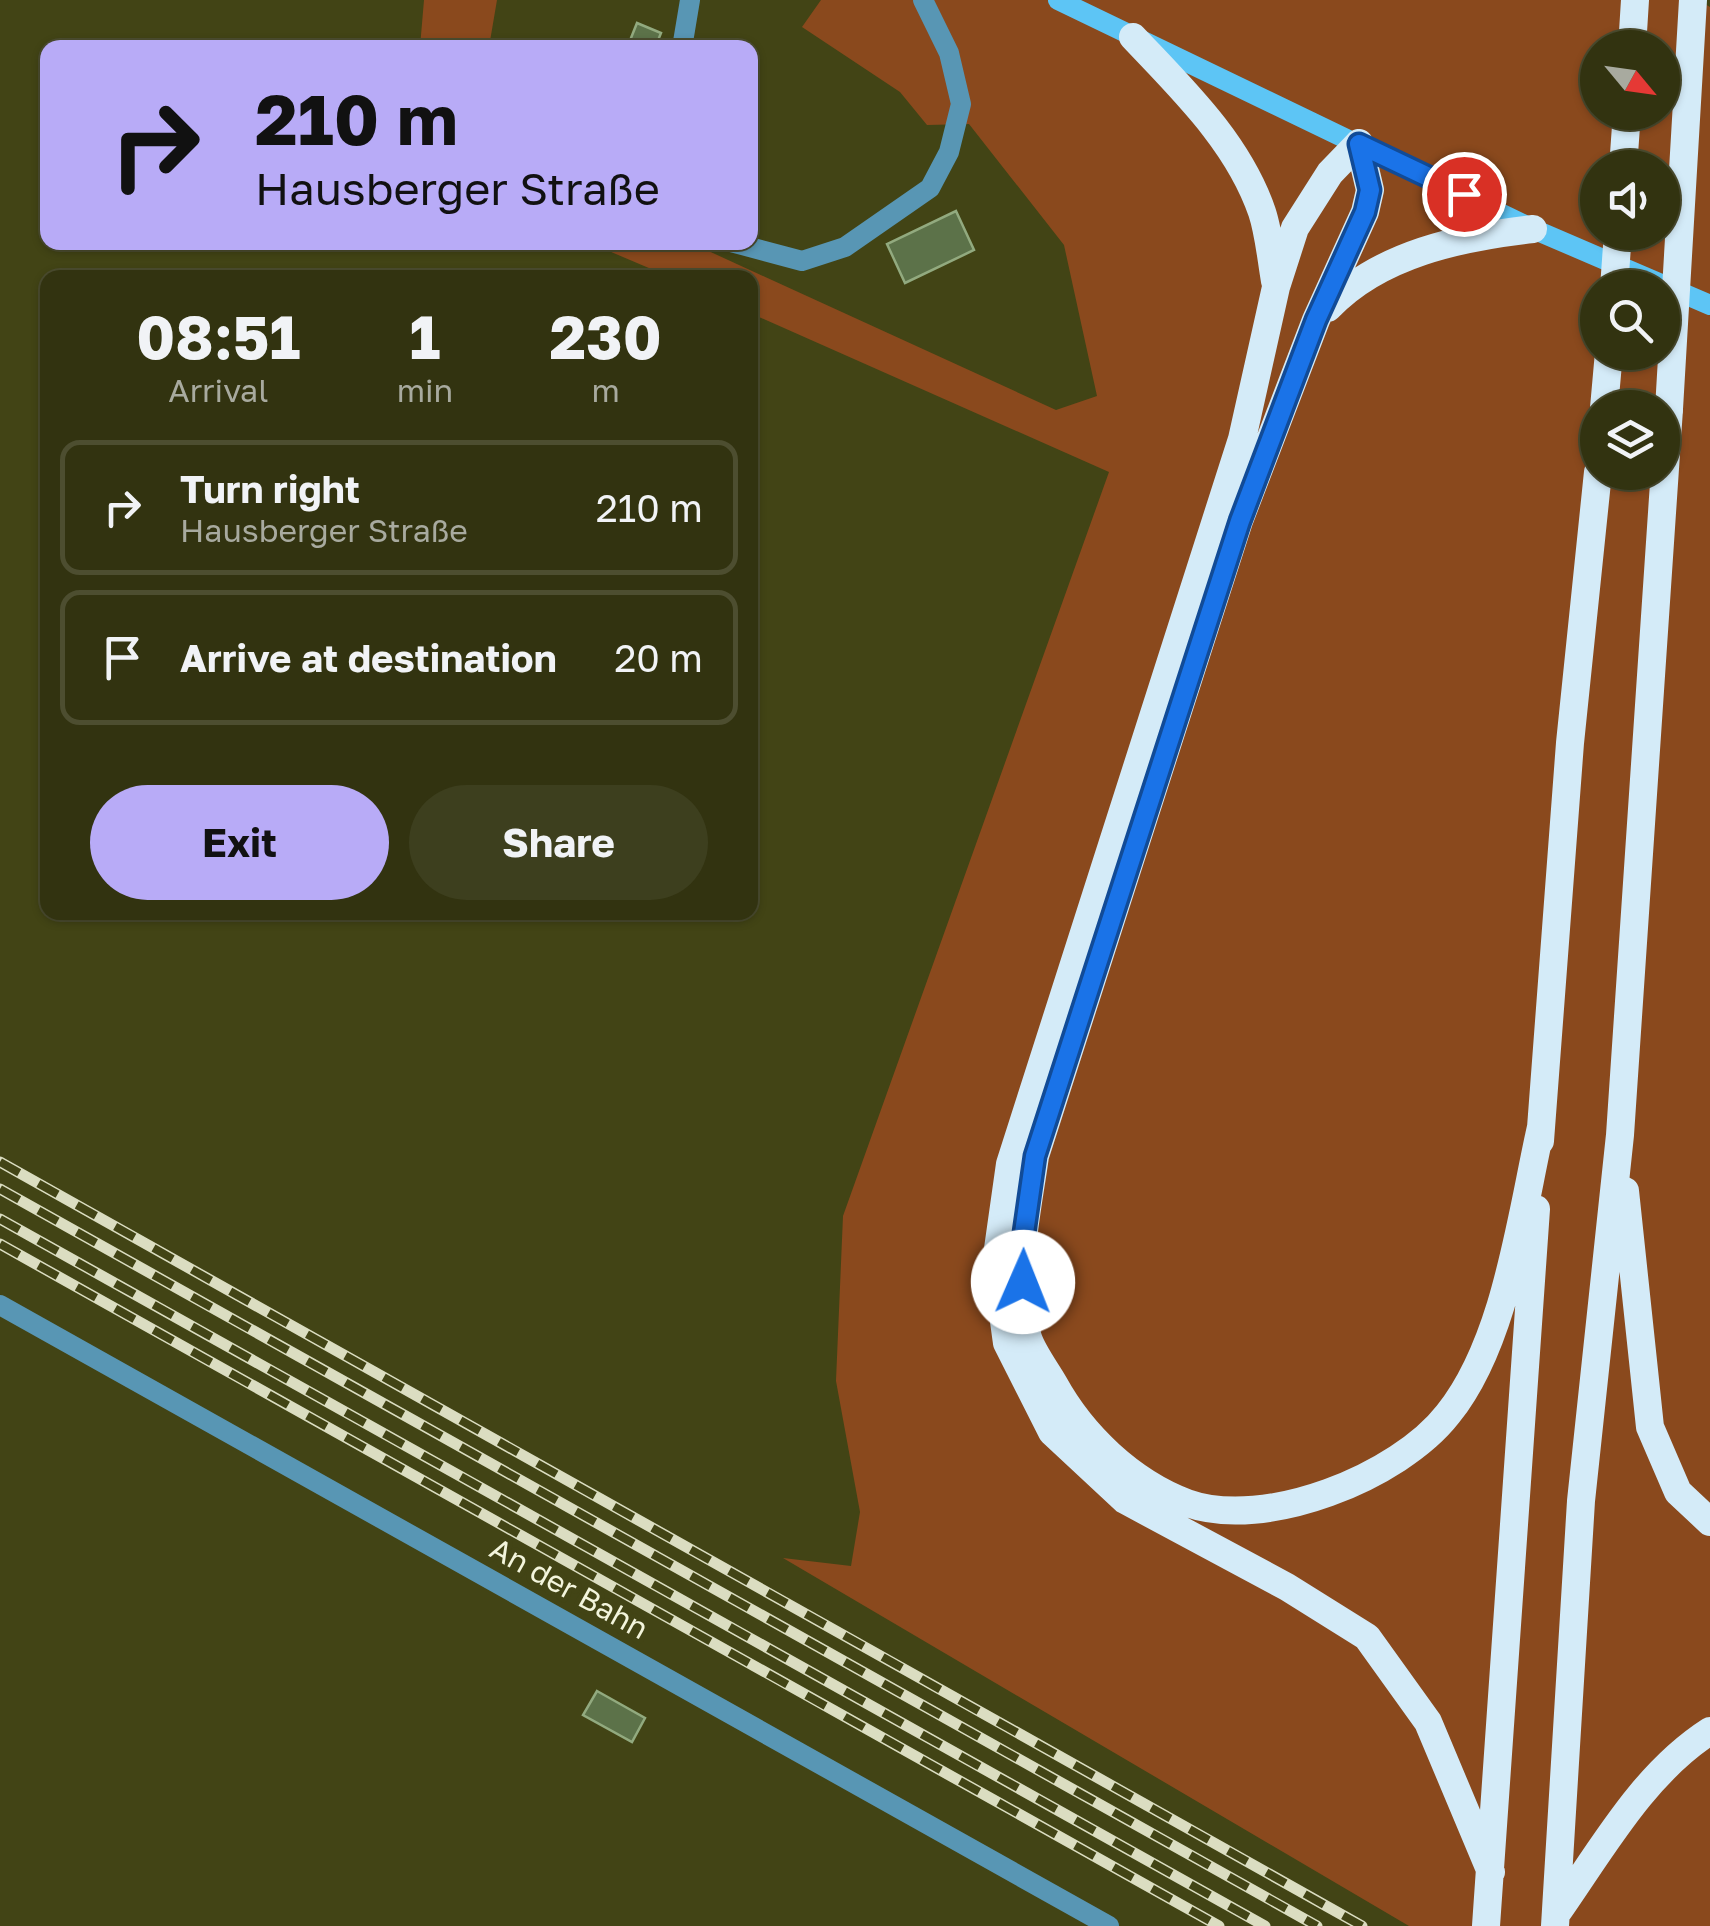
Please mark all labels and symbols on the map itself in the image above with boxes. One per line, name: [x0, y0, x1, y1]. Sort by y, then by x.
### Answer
north arrow: [1580, 30, 1680, 130]
pin: [1422, 152, 1507, 237]
position arrow: [971, 1230, 1075, 1334]
street label: An der Bahn: [484, 1530, 655, 1646]

